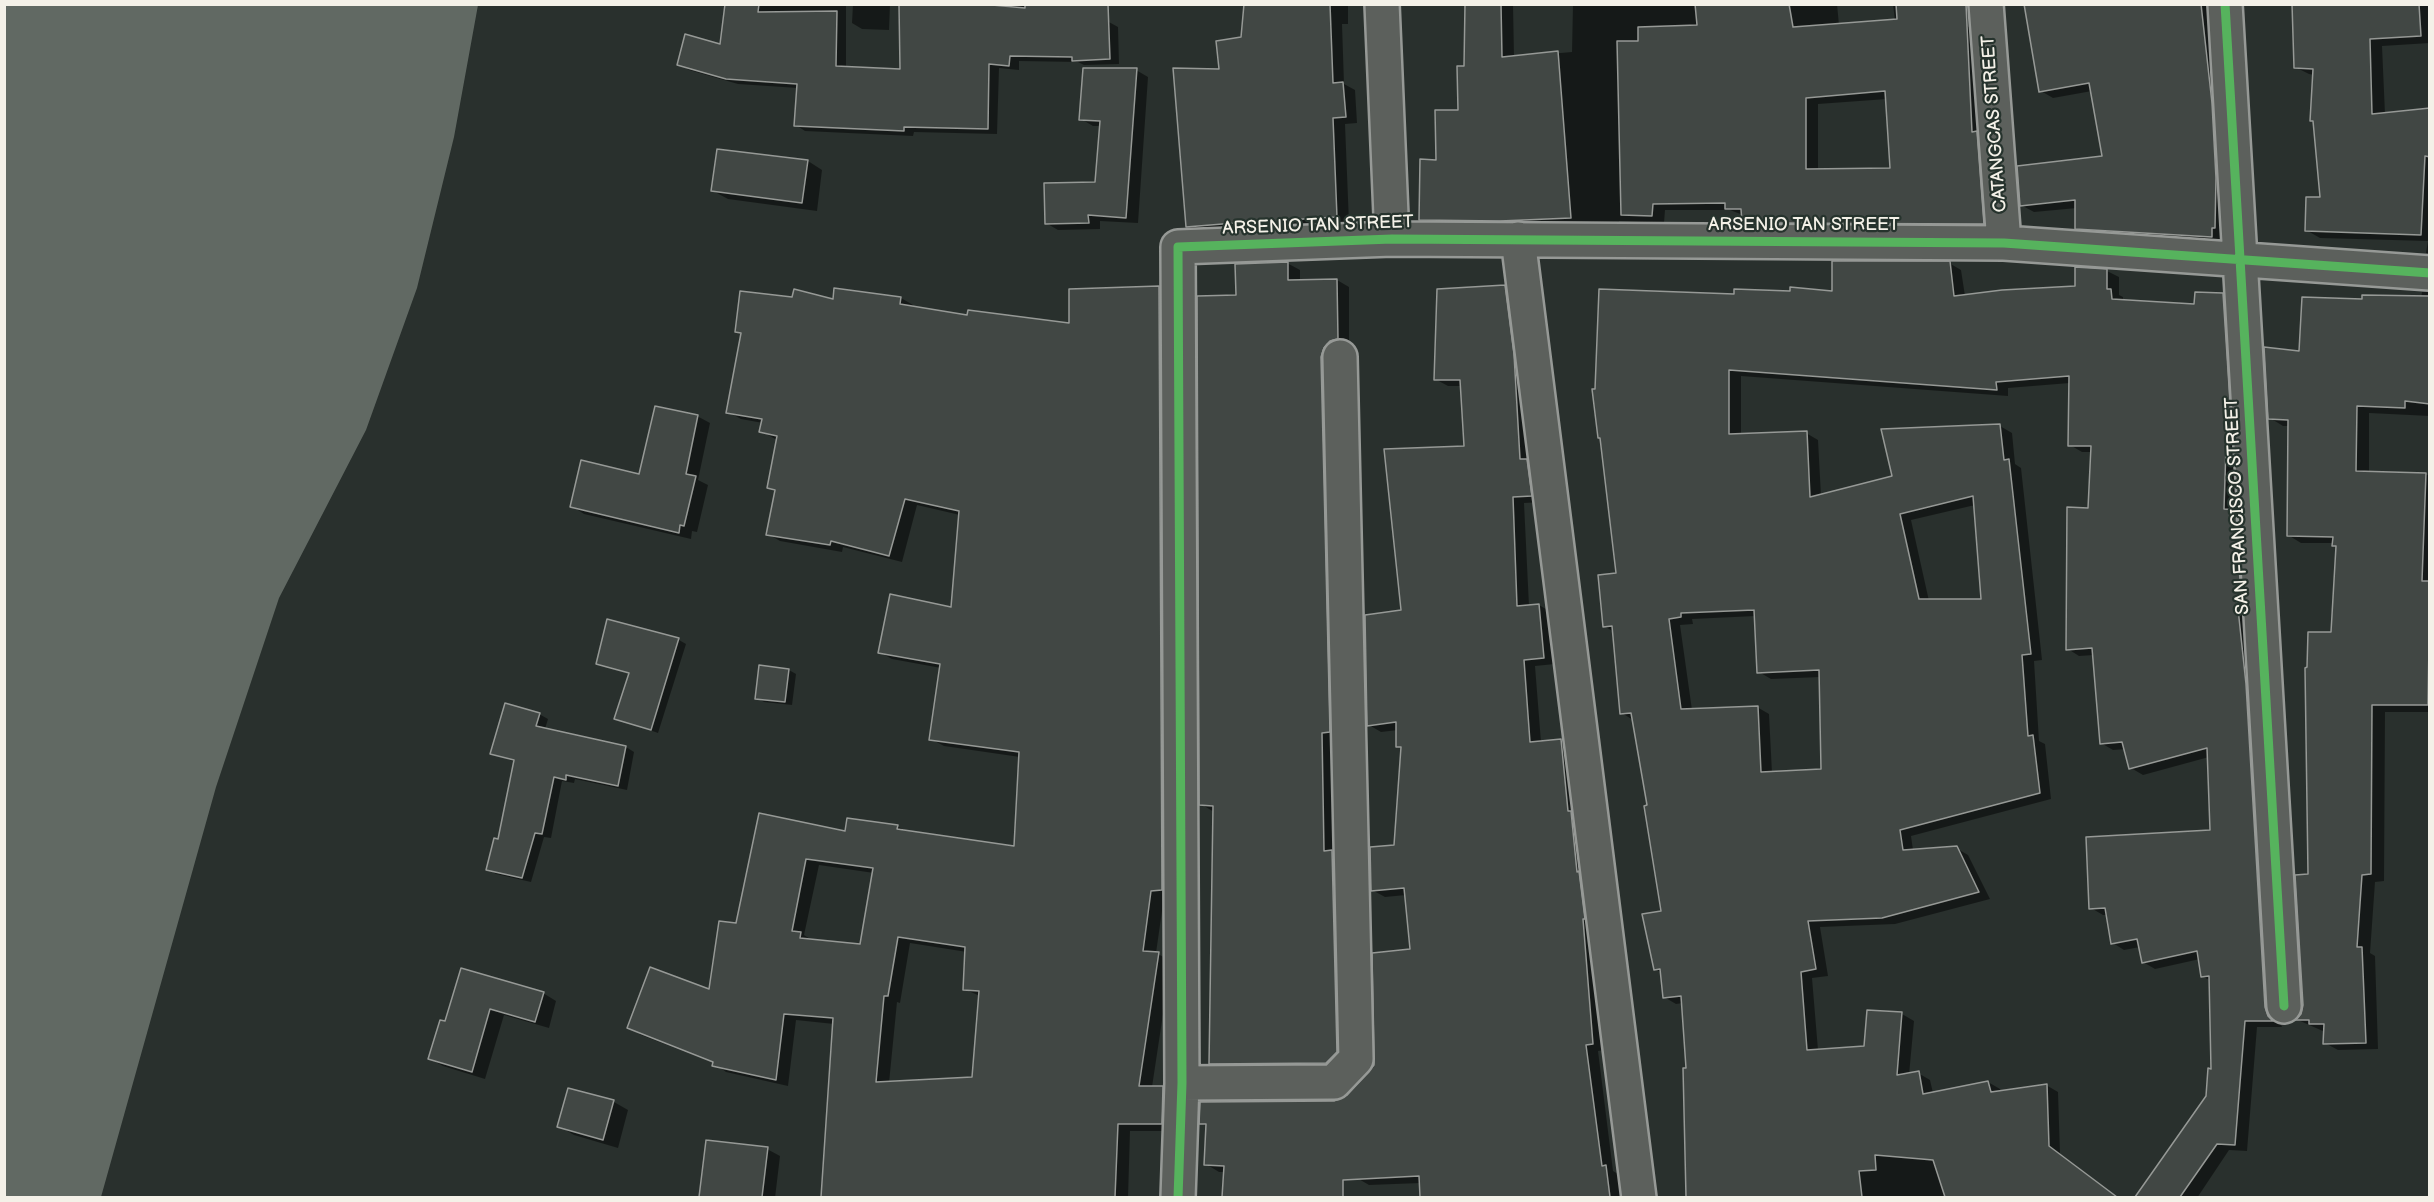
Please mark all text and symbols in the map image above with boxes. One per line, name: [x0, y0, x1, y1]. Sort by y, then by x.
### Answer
street label: CATANGCAS STREET: [1978, 35, 2012, 213]
street label: ARSENIO TAN STREET: [1222, 212, 1414, 240]
street label: ARSENIO TAN STREET: [1708, 214, 1900, 236]
street label: SAN FRANCISCO STREET: [2222, 397, 2254, 615]

